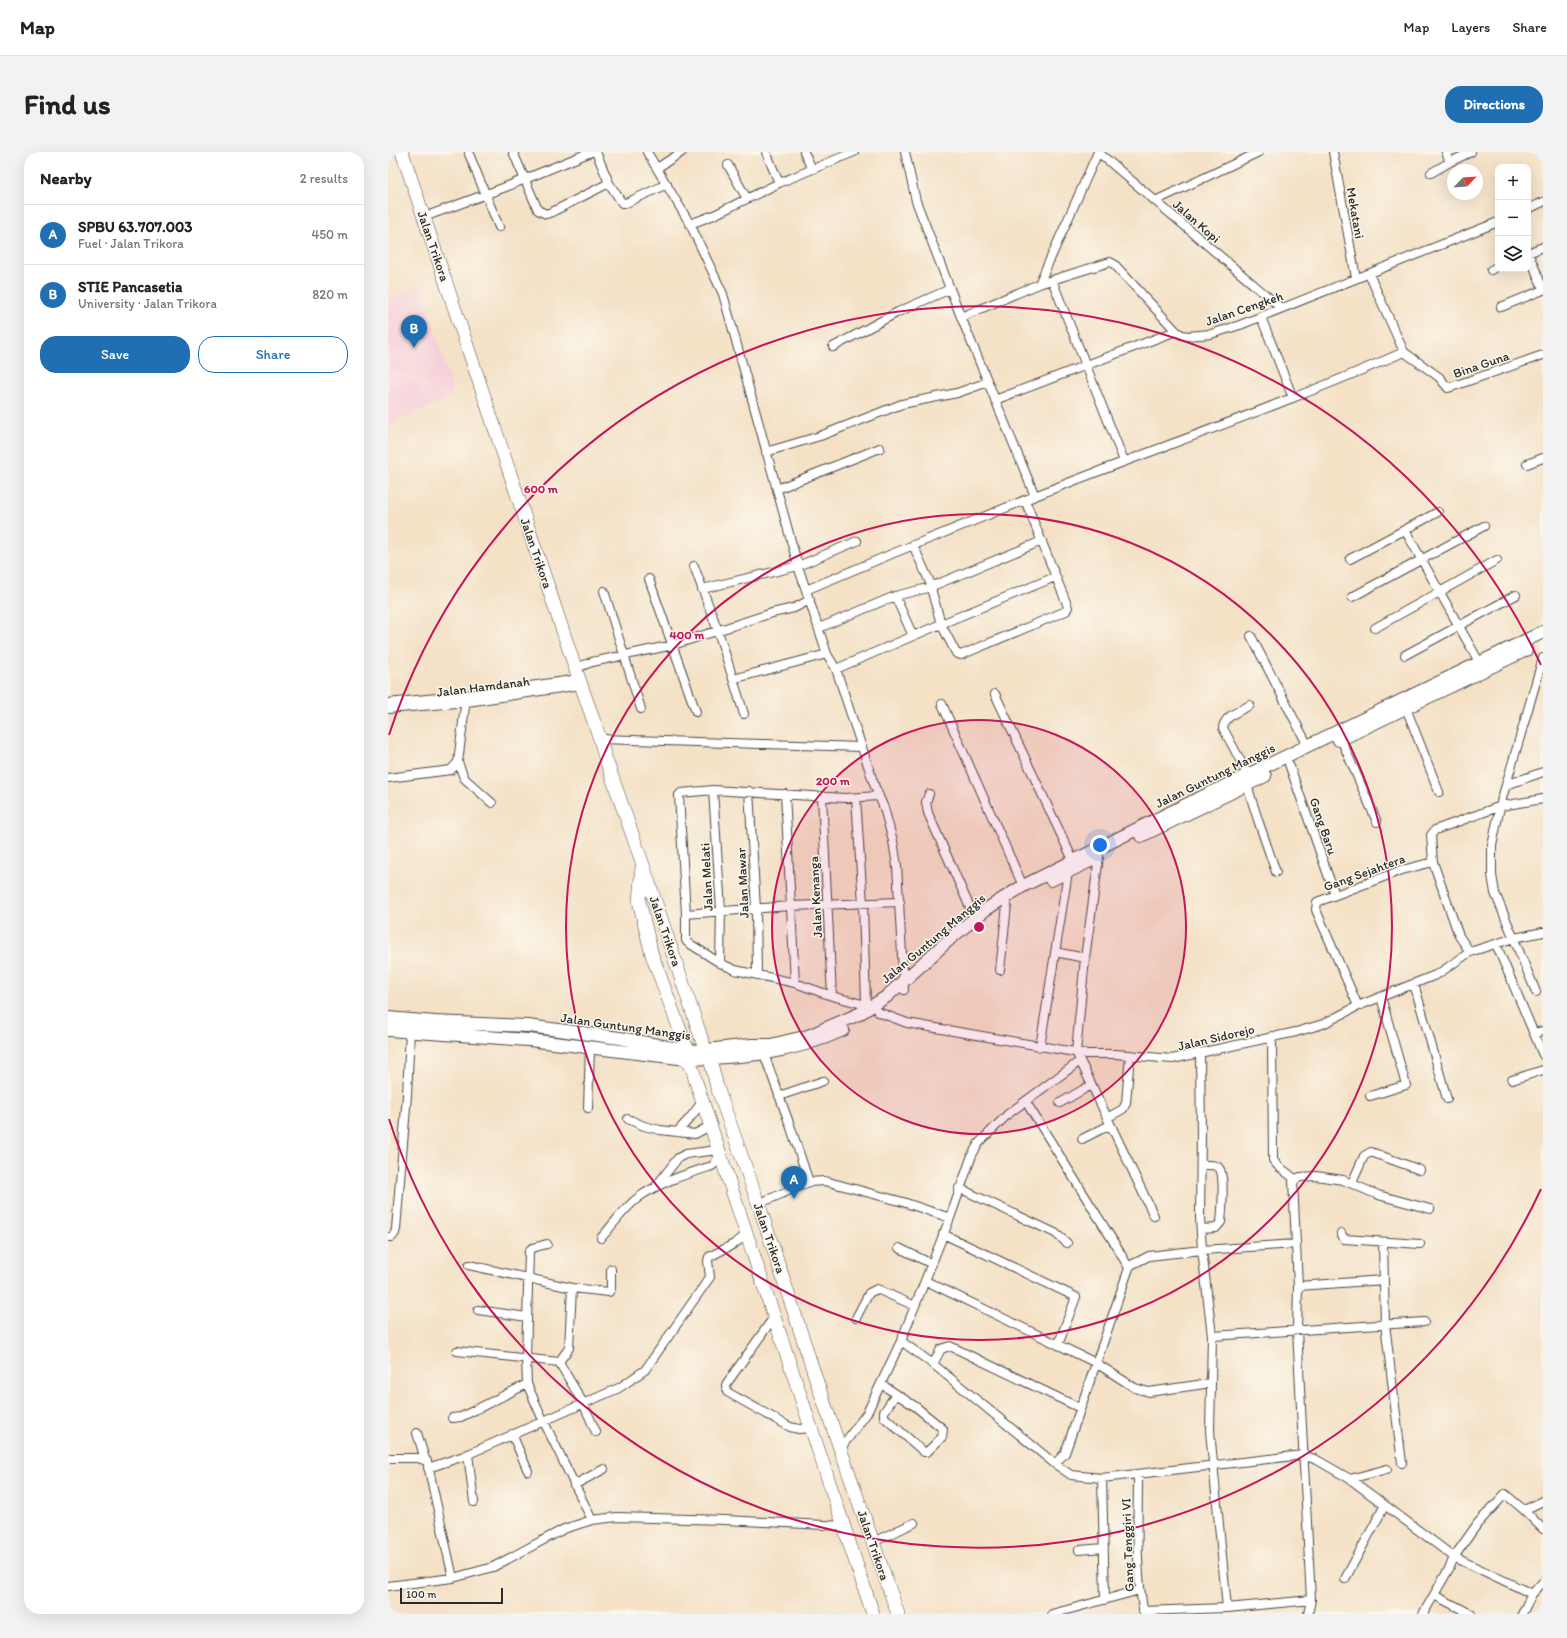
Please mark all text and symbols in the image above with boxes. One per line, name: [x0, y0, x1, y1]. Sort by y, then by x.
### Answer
text: Map: [20, 16, 55, 39]
text: Map: [1404, 19, 1429, 36]
text: Layers: [1451, 19, 1490, 36]
text: Share: [1512, 19, 1547, 36]
button: Directions: [1445, 86, 1543, 123]
text: Find us: [24, 87, 111, 121]
north arrow: [1447, 164, 1483, 200]
map controls: [1495, 164, 1531, 272]
button: +: [1495, 164, 1531, 200]
text: Nearby: [40, 168, 92, 188]
text: 2 results: [300, 171, 348, 186]
street label: Mekatani: [1344, 186, 1367, 240]
street label: Jalan Kopi: [1170, 197, 1223, 246]
button: −: [1495, 200, 1531, 236]
street label: Jalan Trikora: [415, 209, 453, 284]
text: SPBU 63.707.003: [78, 218, 192, 236]
text: A: [49, 227, 57, 242]
text: 450 m: [311, 227, 348, 242]
text: Fuel · Jalan Trikora: [78, 236, 184, 251]
button: layers: [1495, 236, 1531, 272]
text: STIE Pancasetia: [78, 278, 182, 296]
text: B: [49, 287, 57, 302]
text: 820 m: [312, 287, 348, 302]
street label: Jalan Cengkeh: [1203, 288, 1285, 329]
text: University · Jalan Trikora: [78, 296, 217, 311]
pin: B: [401, 315, 427, 348]
button: Save: [40, 336, 190, 373]
button: Share: [198, 336, 348, 373]
street label: Bina Guna: [1451, 348, 1511, 381]
text: 600 m: [524, 482, 559, 496]
street label: Jalan Trikora: [518, 516, 556, 591]
text: 400 m: [670, 628, 705, 642]
street label: Jalan Hamdanah: [436, 673, 531, 700]
street label: Jalan Guntung Manggis: [1153, 740, 1278, 811]
text: 200 m: [816, 774, 851, 788]
street label: Gang Baru: [1307, 796, 1340, 857]
your location: [1090, 835, 1110, 855]
street label: Jalan Melati: [697, 843, 716, 911]
street label: Jalan Mawar: [733, 846, 752, 919]
street label: Gang Sejahtera: [1321, 851, 1408, 894]
street label: Jalan Kenanga: [806, 855, 825, 938]
street label: Jalan Guntung Manggis: [878, 890, 989, 986]
street label: Jalan Trikora: [647, 894, 685, 969]
centre of rings: [972, 920, 986, 934]
street label: Jalan Guntung Manggis: [560, 1010, 692, 1043]
street label: Jalan Sidorejo: [1176, 1021, 1256, 1054]
pin: A: [781, 1166, 807, 1199]
street label: Jalan Trikora: [751, 1201, 789, 1276]
street label: Gang Tenggiri VI: [1118, 1498, 1137, 1592]
street label: Jalan Trikora: [855, 1508, 893, 1583]
scale bar: [400, 1586, 503, 1605]
text: 100 m: [406, 1588, 436, 1601]

